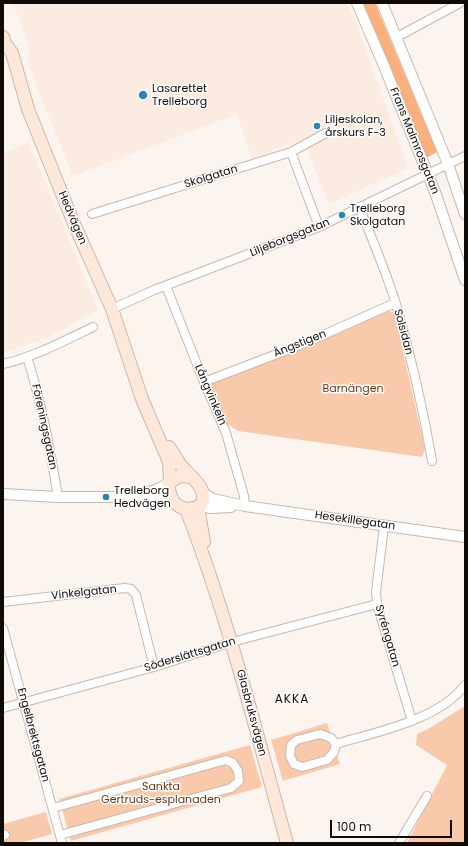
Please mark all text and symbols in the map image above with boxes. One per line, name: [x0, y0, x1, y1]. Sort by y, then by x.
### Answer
place label: Lasarettet Trelleborg: [152, 82, 207, 108]
street label: Frans Malmrosgatan: [387, 86, 441, 196]
marker: Lasarettet Trelleborg: [137, 89, 149, 101]
place label: Liljeskolan, årskurs F-3: [325, 113, 386, 139]
marker: Liljeskolan, årskurs F-3: [312, 121, 322, 131]
street label: Skolgatan: [183, 163, 239, 191]
street label: Hedvägen: [55, 189, 89, 247]
place label: Trelleborg Skolgatan: [350, 202, 405, 228]
marker: Trelleborg Skolgatan: [337, 210, 347, 220]
street label: Liljeborgsgatan: [248, 216, 332, 260]
street label: Solsidan: [391, 308, 415, 356]
street label: Ängstigen: [272, 327, 328, 361]
street label: Långvinkeln: [191, 363, 229, 427]
park label: Barnängen: [322, 382, 384, 396]
street label: Föreningsgatan: [29, 383, 59, 471]
place label: Trelleborg Hedvägen: [114, 484, 171, 510]
marker: Trelleborg Hedvägen: [101, 492, 111, 502]
street label: Hesekillegatan: [314, 509, 396, 533]
street label: Vinkelgatan: [51, 583, 117, 603]
street label: Syréngatan: [372, 603, 402, 669]
street label: Söderslättsgatan: [143, 635, 237, 675]
street label: Glasbruksvägen: [233, 668, 269, 758]
street label: Engelbrektsgatan: [14, 687, 52, 783]
district label: AKKA: [275, 693, 309, 707]
park label: Sankta Gertruds-esplanaden: [101, 780, 221, 806]
scale bar: [332, 812, 454, 838]
text: 100 m: [337, 818, 371, 835]

